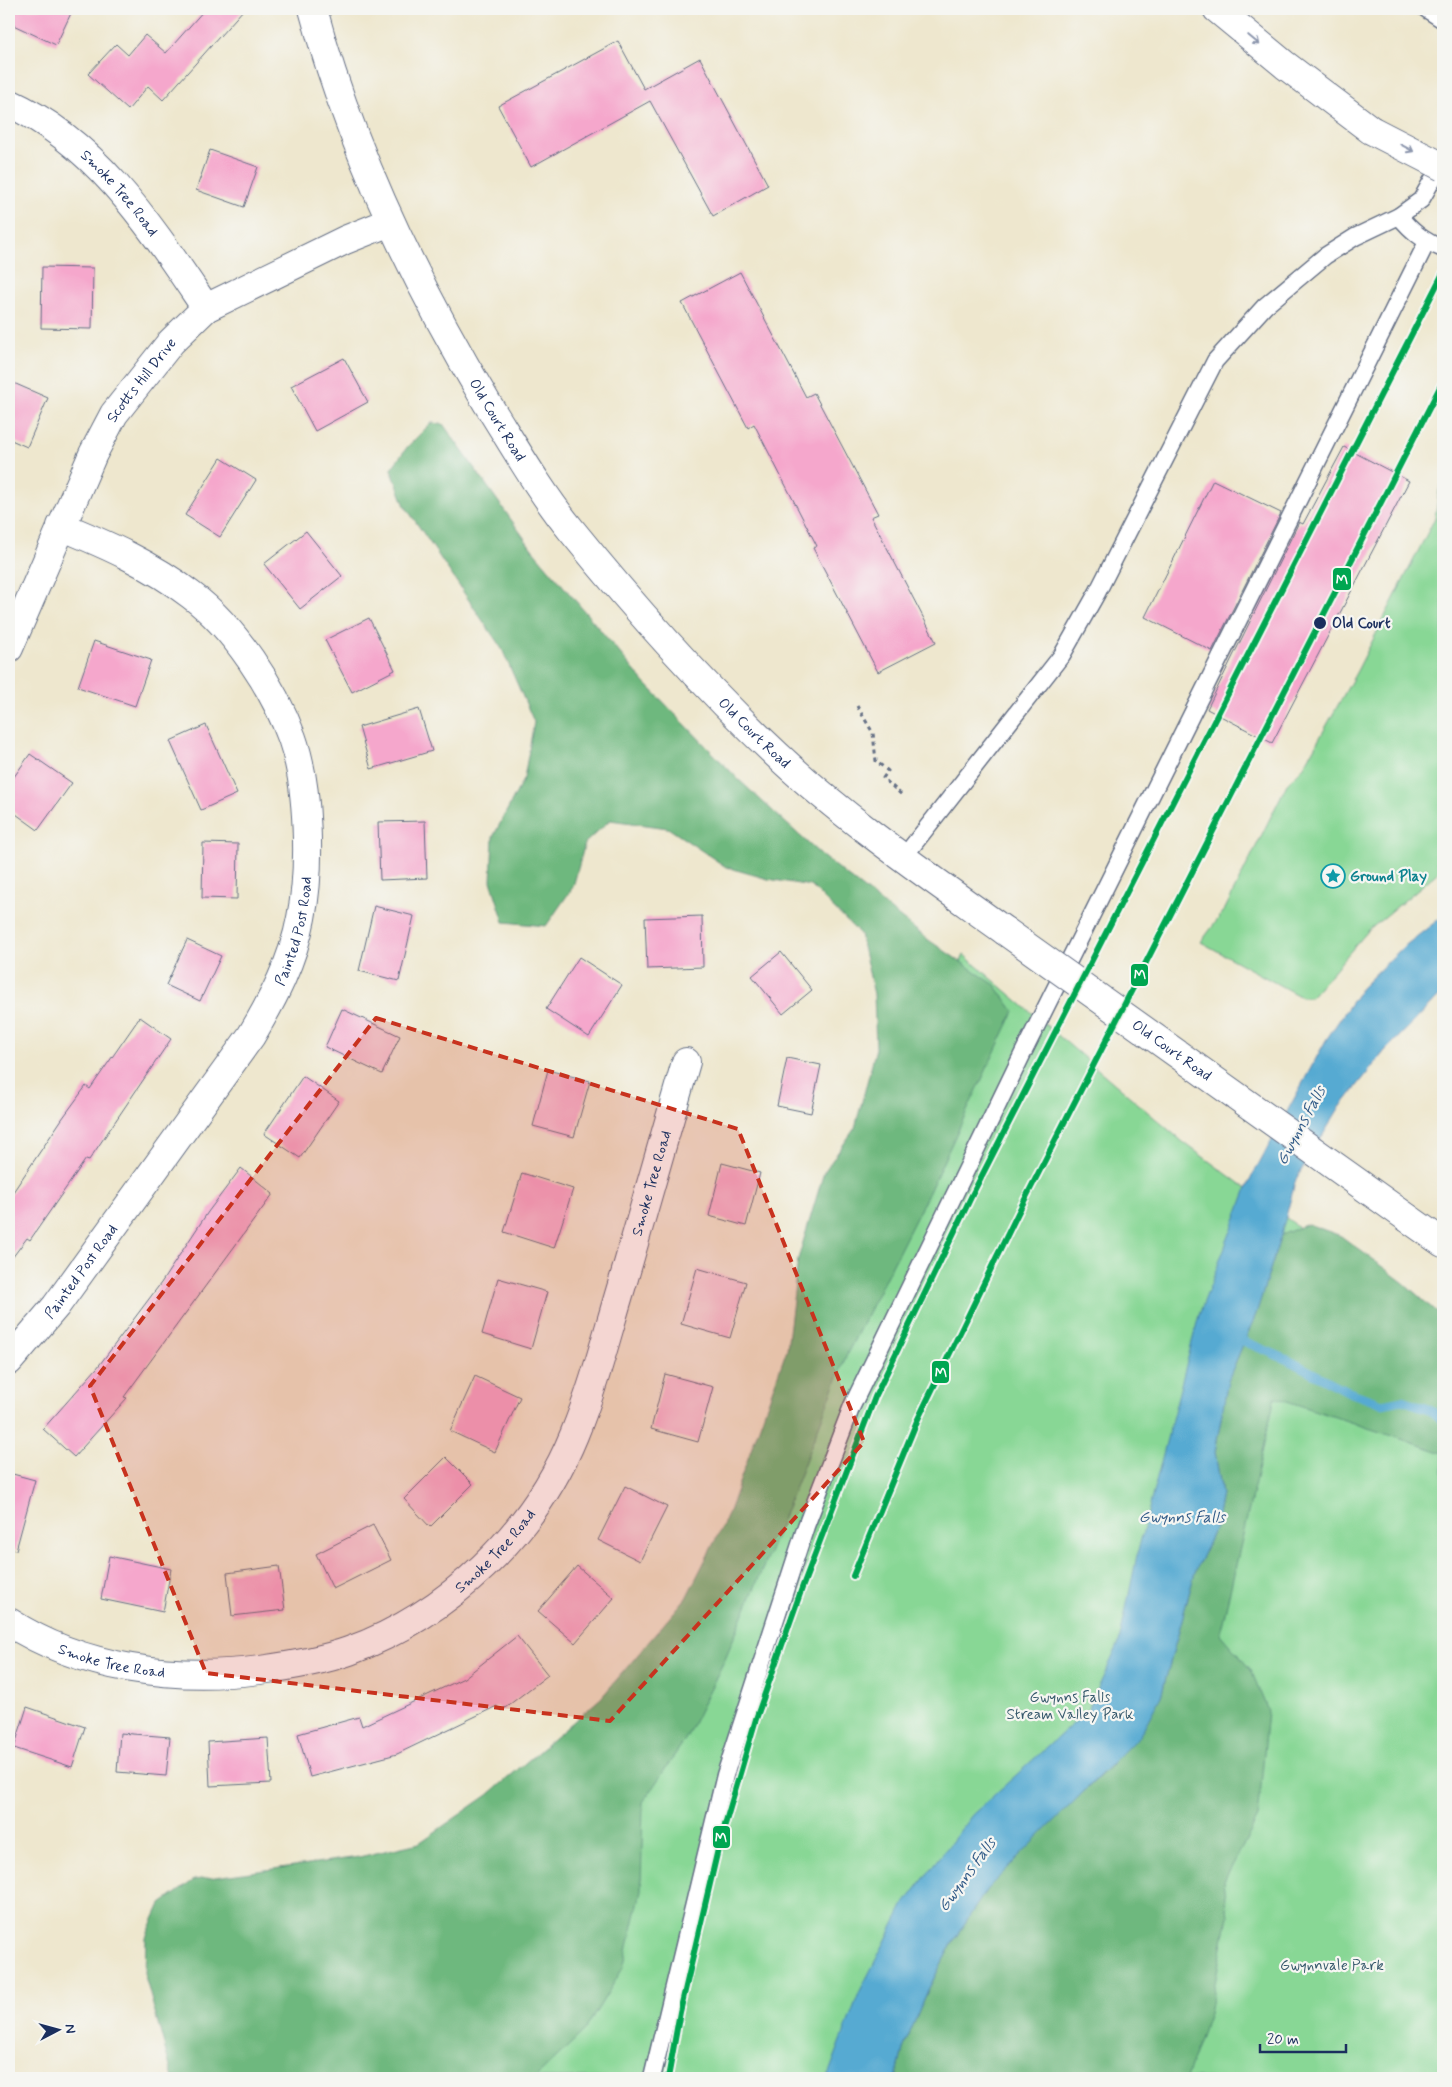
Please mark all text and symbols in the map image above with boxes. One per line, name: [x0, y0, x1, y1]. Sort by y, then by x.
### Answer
one-way arrow: [1248, 34, 1261, 45]
one-way arrow: [1399, 144, 1414, 153]
street label: Smoke Tree Road: [76, 146, 162, 241]
street label: Scotts Hill Drive: [102, 334, 182, 426]
street label: Old Court Road: [464, 375, 530, 466]
line badge: M: [1332, 567, 1352, 591]
text: M: [1336, 571, 1348, 589]
place label: Old Court: [1332, 614, 1391, 634]
marker: Old Court: [1312, 615, 1328, 631]
street label: Old Court Road: [713, 694, 794, 773]
place icon: Ground Play: [1320, 863, 1346, 889]
place label: Ground Play: [1350, 867, 1427, 887]
street label: Painted Post Road: [271, 876, 317, 989]
line badge: M: [1130, 963, 1149, 987]
text: M: [1134, 966, 1146, 984]
street label: Old Court Road: [1127, 1016, 1215, 1086]
water label: Gwynns Falls: [1272, 1081, 1332, 1169]
street label: Smoke Tree Road: [628, 1128, 677, 1239]
street label: Painted Post Road: [40, 1221, 123, 1323]
line badge: M: [931, 1360, 950, 1384]
text: M: [935, 1364, 947, 1382]
street label: Smoke Tree Road: [451, 1506, 541, 1598]
water label: Gwynns Falls: [1139, 1507, 1227, 1528]
street label: Smoke Tree Road: [55, 1640, 166, 1683]
park label: Gwynns Falls Stream Valley Park: [1007, 1688, 1134, 1725]
line badge: M: [712, 1825, 731, 1849]
text: M: [715, 1829, 727, 1847]
water label: Gwynns Falls: [933, 1832, 1002, 1916]
park label: Gwynnvale Park: [1280, 1956, 1384, 1976]
north arrow: [32, 2004, 82, 2054]
scale bar: [1260, 2022, 1346, 2054]
text: N: [60, 2023, 79, 2034]
text: 20 m: [1267, 2030, 1299, 2050]

